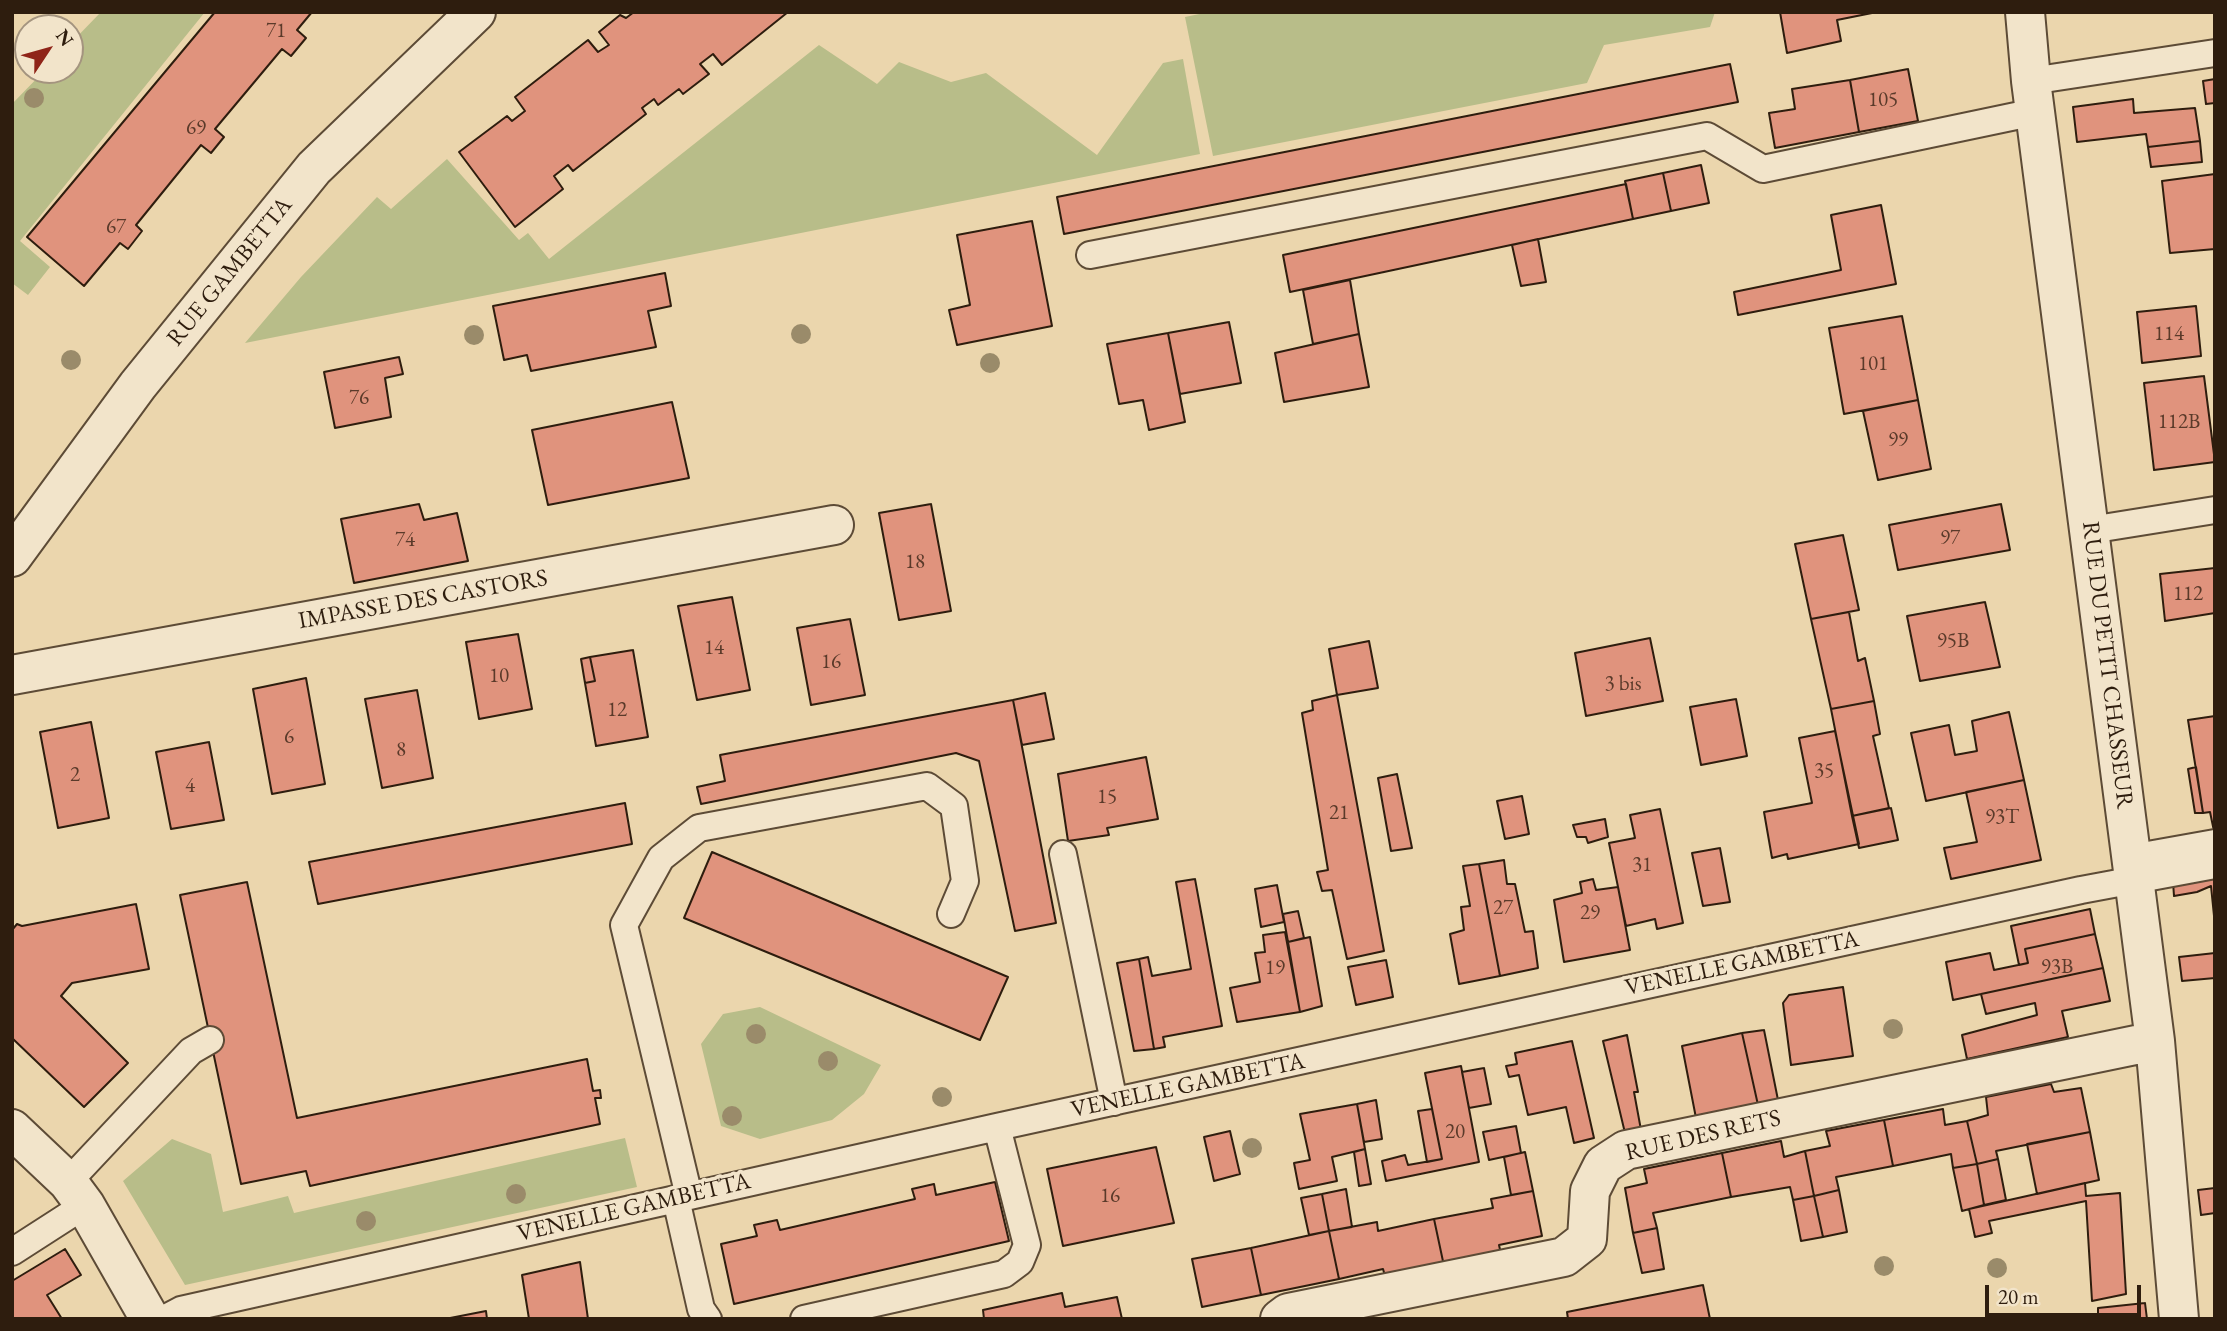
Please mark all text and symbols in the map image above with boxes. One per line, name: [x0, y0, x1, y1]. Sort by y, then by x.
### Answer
north arrow: [14, 14, 84, 84]
house number: 71: [266, 18, 286, 44]
text: N: [50, 24, 79, 51]
house number: 105: [1868, 87, 1898, 113]
house number: 69: [186, 115, 206, 141]
street label: RUE GAMBETTA: [161, 192, 299, 352]
house number: 67: [106, 214, 126, 240]
house number: 114: [2154, 321, 2184, 347]
house number: 101: [1858, 351, 1888, 377]
house number: 76: [349, 385, 369, 411]
house number: 112B: [2158, 409, 2200, 435]
house number: 99: [1888, 427, 1908, 453]
street label: RUE DU PETIT CHASSEUR: [2075, 520, 2139, 810]
house number: 97: [1940, 525, 1960, 551]
house number: 74: [395, 527, 415, 553]
house number: 18: [905, 549, 925, 575]
street label: IMPASSE DES CASTORS: [296, 564, 550, 636]
house number: 112: [2173, 581, 2203, 607]
house number: 95B: [1937, 628, 1969, 654]
house number: 14: [704, 635, 724, 661]
house number: 16: [821, 649, 841, 675]
house number: 10: [489, 663, 509, 689]
house number: 3 bis: [1604, 671, 1642, 697]
house number: 12: [607, 697, 627, 723]
house number: 6: [284, 724, 294, 750]
house number: 8: [396, 737, 406, 763]
house number: 35: [1814, 758, 1834, 784]
house number: 2: [70, 762, 80, 788]
house number: 4: [185, 773, 195, 799]
house number: 15: [1097, 784, 1117, 810]
house number: 21: [1329, 800, 1349, 826]
house number: 93T: [1985, 804, 2019, 830]
house number: 31: [1632, 852, 1652, 878]
house number: 27: [1493, 895, 1513, 921]
house number: 29: [1580, 900, 1600, 926]
street label: VENELLE GAMBETTA: [1622, 925, 1862, 1003]
house number: 93B: [2041, 954, 2073, 980]
house number: 19: [1265, 955, 1285, 981]
street label: VENELLE GAMBETTA: [1068, 1047, 1308, 1125]
street label: RUE DES RETS: [1622, 1104, 1784, 1168]
house number: 20: [1445, 1119, 1465, 1145]
street label: VENELLE GAMBETTA: [514, 1167, 754, 1249]
house number: 16: [1100, 1183, 1120, 1209]
scale bar: [1989, 1272, 2145, 1316]
text: 20 m: [1998, 1283, 2039, 1310]

